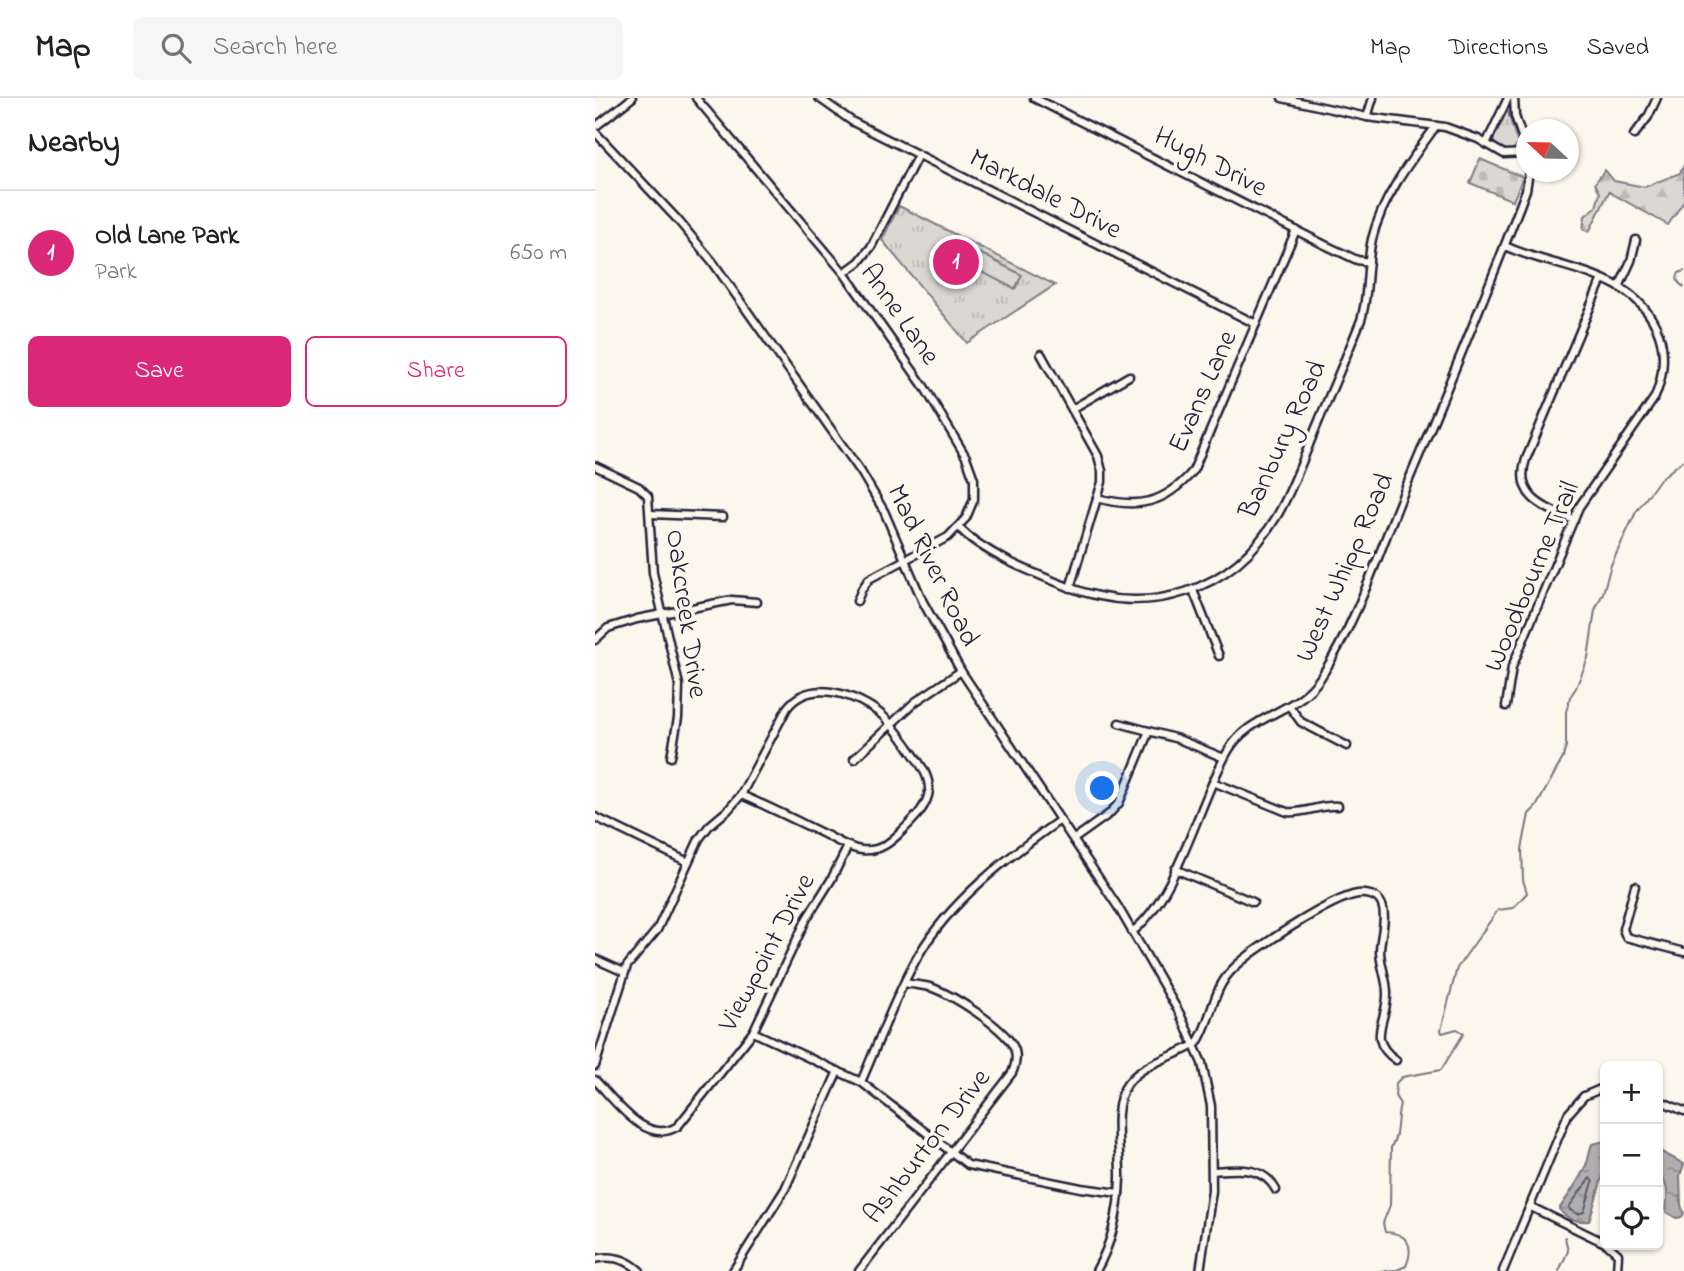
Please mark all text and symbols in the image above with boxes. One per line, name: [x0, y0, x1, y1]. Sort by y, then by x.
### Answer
search box: [133, 17, 623, 80]
text: Map: [35, 24, 91, 72]
icon: search: [157, 29, 195, 67]
text: Search here: [213, 29, 337, 67]
text: Map: [1370, 31, 1411, 66]
text: Directions: [1449, 31, 1548, 66]
text: Saved: [1586, 31, 1649, 66]
street label: Hugh Drive: [1146, 117, 1274, 209]
north arrow: [1516, 119, 1579, 182]
text: Nearby: [28, 122, 120, 166]
street label: Markdale Drive: [961, 139, 1129, 251]
text: Old Lane Park: [95, 218, 239, 256]
pin: 1: [933, 236, 979, 288]
text: 1: [47, 237, 55, 270]
text: 650 m: [510, 237, 567, 270]
text: Park: [95, 256, 137, 289]
street label: Anne Lane: [849, 256, 949, 375]
street label: Evans Lane: [1159, 324, 1249, 460]
button: Save: [28, 336, 291, 407]
button: Share: [305, 336, 567, 407]
street label: Banbury Road: [1229, 354, 1339, 527]
street label: West Whipp Road: [1286, 467, 1406, 669]
street label: Woodbourne Trail: [1474, 475, 1592, 679]
street label: Mad River Road: [875, 478, 989, 654]
street label: Oakcreek Drive: [653, 527, 717, 701]
your location: [1085, 771, 1119, 805]
street label: Viewpoint Drive: [709, 866, 827, 1040]
street label: Ashburton Drive: [854, 1060, 1002, 1233]
map controls: [1600, 1061, 1663, 1250]
button: +: [1600, 1061, 1663, 1124]
button: −: [1600, 1124, 1663, 1187]
button: locate: [1600, 1187, 1663, 1250]

